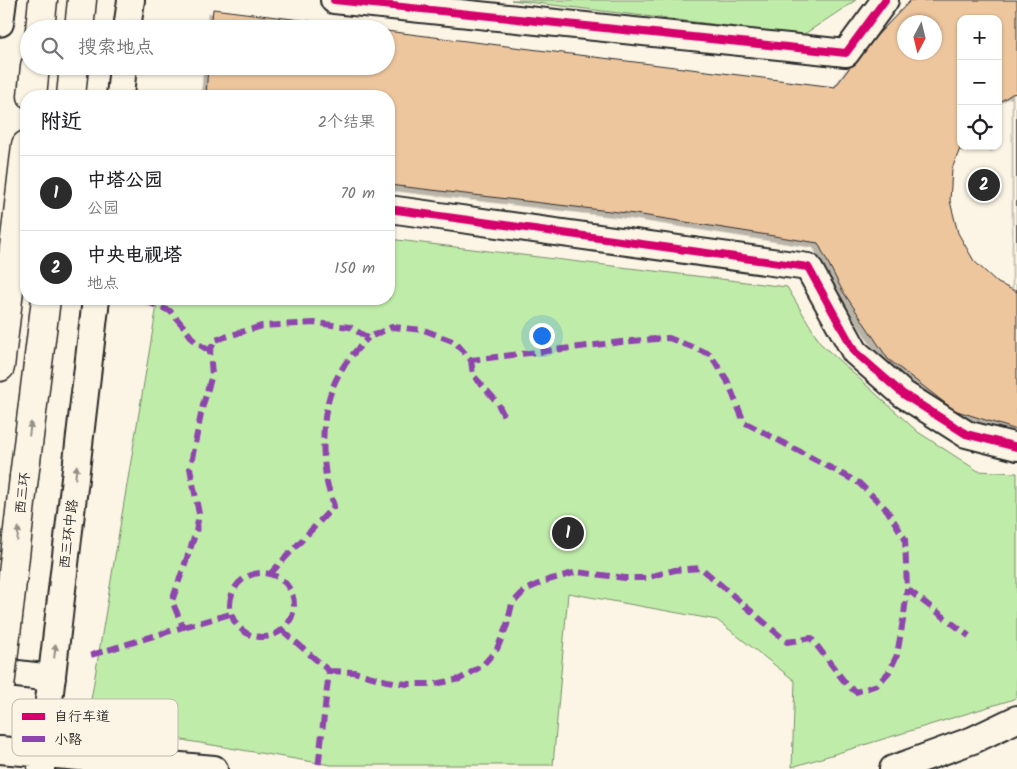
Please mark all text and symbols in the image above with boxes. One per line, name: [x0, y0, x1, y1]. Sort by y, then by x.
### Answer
north arrow: [897, 15, 942, 60]
map controls: [957, 15, 1002, 150]
button: +: [957, 15, 1002, 60]
search box: [20, 20, 395, 75]
text: 搜索地点: [78, 33, 154, 63]
icon: search: [38, 34, 66, 62]
button: −: [957, 60, 1002, 105]
button: locate: [957, 105, 1002, 150]
text: 附近: [40, 106, 82, 139]
text: 2个结果: [318, 110, 375, 135]
text: 中塔公园: [87, 166, 163, 196]
pin: 2: [968, 166, 1000, 204]
text: 1: [54, 181, 58, 206]
text: 70 m: [340, 181, 375, 206]
text: 公园: [87, 196, 119, 221]
text: 中央电视塔: [87, 241, 182, 271]
text: 2: [51, 256, 61, 281]
text: 150 m: [334, 256, 375, 281]
text: 地点: [87, 271, 119, 296]
your location: [529, 323, 555, 349]
one-way arrow: [26, 420, 34, 436]
one-way arrow: [72, 464, 80, 480]
street label: 西三环: [10, 471, 36, 515]
street label: 西三环中路: [54, 498, 84, 570]
pin: 1: [552, 514, 584, 552]
one-way arrow: [14, 526, 22, 542]
one-way arrow: [51, 643, 59, 659]
legend: [12, 699, 178, 756]
text: 自行车道: [54, 706, 110, 728]
text: 小路: [54, 729, 82, 751]

